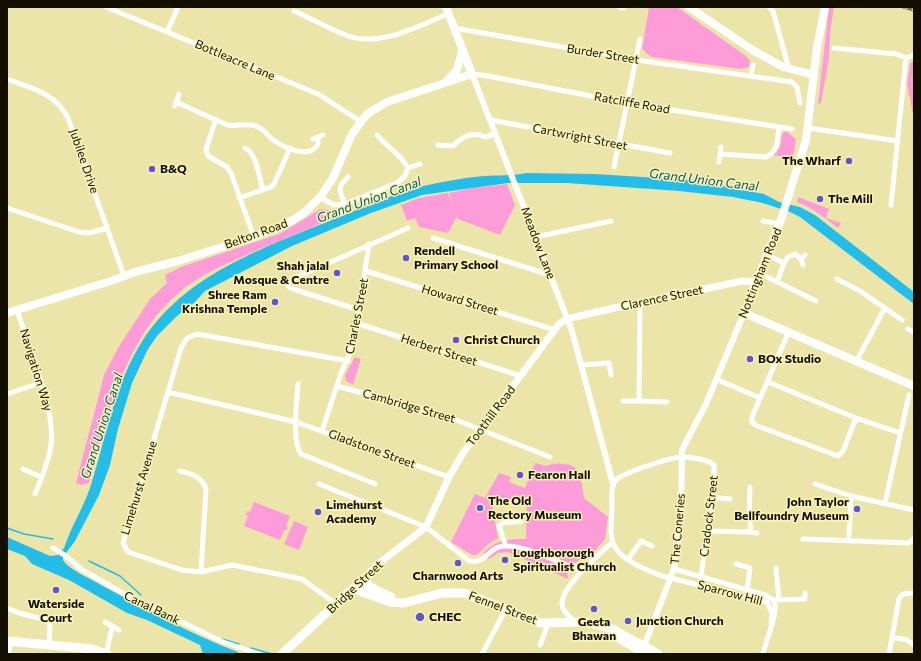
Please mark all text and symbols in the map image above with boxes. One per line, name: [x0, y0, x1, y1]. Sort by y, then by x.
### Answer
street label: Bottleacre Lane: [193, 37, 277, 83]
street label: Burder Street: [566, 41, 640, 67]
street label: Ratcliffe Road: [593, 89, 671, 117]
street label: Cartwright Street: [531, 121, 629, 153]
street label: Jubilee Drive: [66, 127, 102, 195]
place label: The Wharf: [782, 154, 841, 168]
marker: The Wharf: [844, 156, 854, 166]
place label: B&Q: [160, 162, 187, 176]
marker: B&Q: [147, 164, 157, 174]
water label: Grand Union Canal: [648, 166, 760, 194]
water label: Grand Union Canal: [315, 174, 423, 226]
place label: The Mill: [828, 192, 873, 206]
marker: The Mill: [815, 194, 825, 204]
street label: Meadow Lane: [518, 205, 558, 281]
street label: Belton Road: [222, 216, 290, 252]
street label: Nottingham Road: [735, 226, 785, 320]
place label: Rendell Primary School: [414, 244, 498, 272]
marker: Rendell Primary School: [401, 253, 411, 263]
place label: Shah jalal Mosque & Centre: [233, 259, 329, 287]
marker: Shah jalal Mosque & Centre: [332, 268, 342, 278]
street label: Charles Street: [343, 277, 371, 355]
street label: Howard Street: [420, 282, 500, 318]
street label: Clarence Street: [620, 282, 704, 314]
place label: Shree Ram Krishna Temple: [182, 288, 267, 316]
marker: Shree Ram Krishna Temple: [270, 297, 280, 307]
street label: Navigation Way: [17, 327, 55, 413]
street label: Herbert Street: [399, 331, 479, 369]
place label: Christ Church: [464, 333, 540, 347]
marker: Christ Church: [451, 335, 461, 345]
place label: BOx Studio: [758, 352, 821, 366]
marker: BOx Studio: [745, 354, 755, 364]
water label: Grand Union Canal: [78, 371, 126, 481]
street label: Toothill Road: [463, 383, 519, 449]
street label: Cambridge Street: [361, 386, 457, 426]
street label: Gladstone Street: [326, 427, 418, 471]
street label: Limehurst Avenue: [118, 439, 160, 537]
place label: Fearon Hall: [528, 468, 590, 482]
marker: Fearon Hall: [515, 470, 525, 480]
street label: Cradock Street: [697, 474, 721, 558]
street label: The Coneries: [668, 493, 688, 565]
place label: The Old Rectory Museum: [488, 494, 582, 522]
place label: John Taylor Bellfoundry Museum: [734, 495, 849, 523]
place label: Limehurst Academy: [326, 498, 382, 526]
marker: The Old Rectory Museum: [475, 503, 485, 513]
marker: John Taylor Bellfoundry Museum: [852, 504, 862, 514]
marker: Limehurst Academy: [313, 507, 323, 517]
place label: Loughborough Spiritualist Church: [513, 546, 616, 574]
marker: Loughborough Spiritualist Church: [500, 555, 510, 565]
street label: Bridge Street: [324, 557, 386, 617]
marker: Charnwood Arts: [453, 558, 463, 568]
place label: Charnwood Arts: [413, 569, 503, 583]
street label: Sparrow Hill: [696, 577, 764, 609]
marker: Waterside Court: [51, 585, 61, 595]
street label: Canal Bank: [122, 588, 182, 628]
street label: Fennel Street: [467, 588, 539, 628]
place label: Waterside Court: [28, 597, 84, 625]
marker: Geeta Bhawan: [589, 604, 599, 614]
place label: CHEC: [429, 610, 462, 624]
marker: CHEC: [414, 611, 426, 623]
place label: Junction Church: [636, 614, 724, 628]
place label: Geeta Bhawan: [572, 615, 616, 643]
marker: Junction Church: [623, 616, 633, 626]

